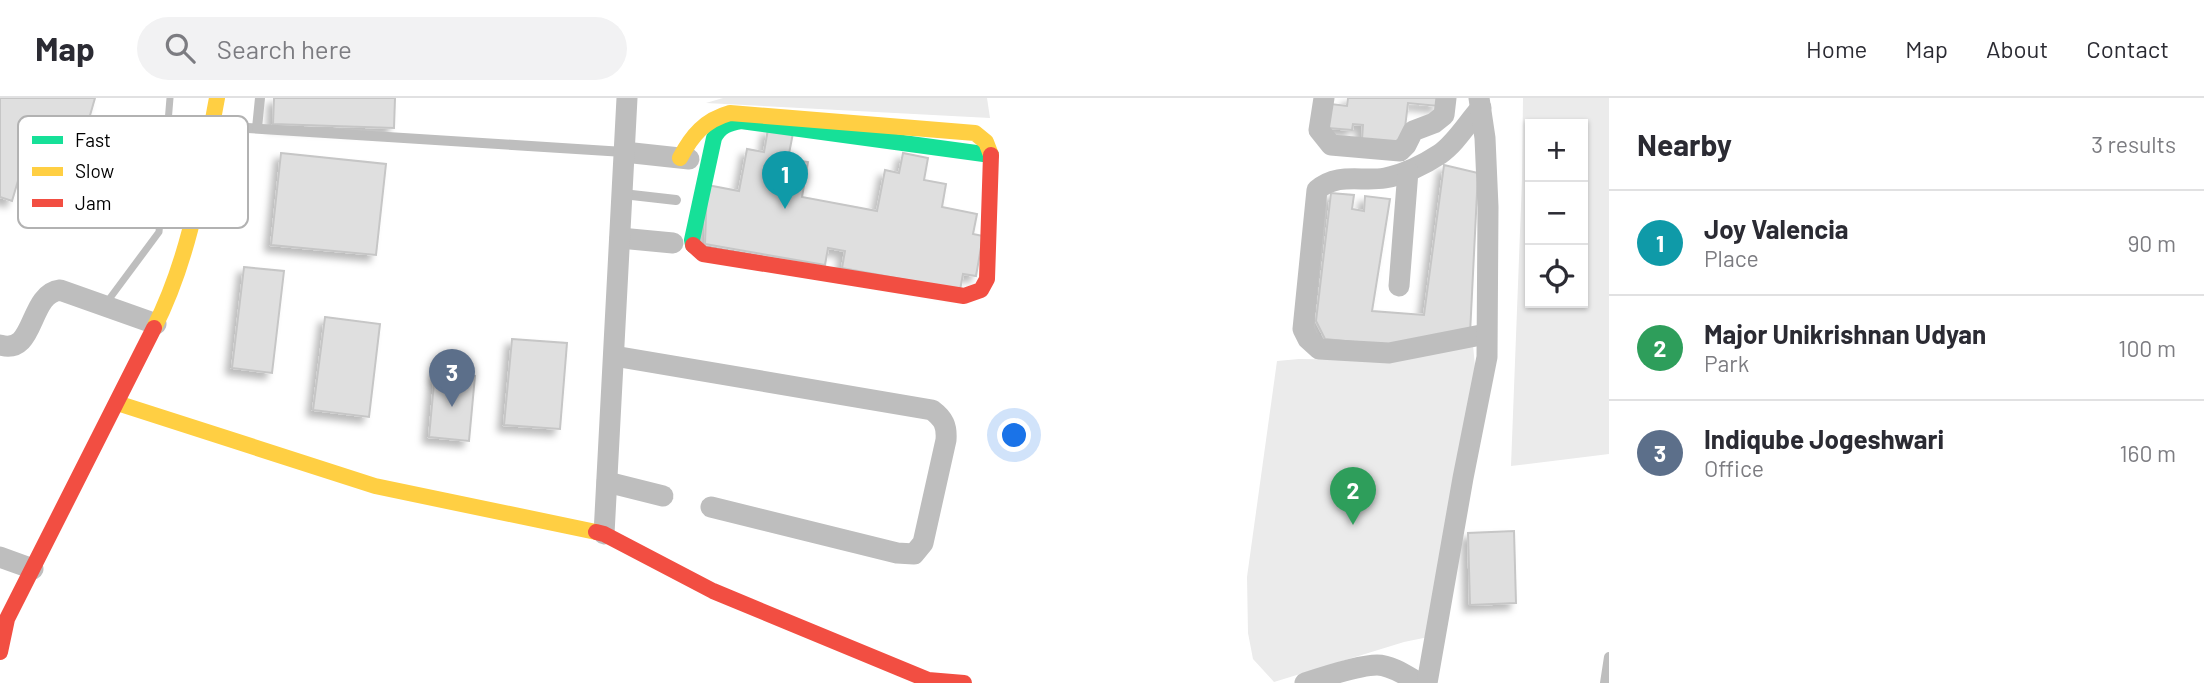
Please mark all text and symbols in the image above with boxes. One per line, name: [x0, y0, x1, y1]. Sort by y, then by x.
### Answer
search box: [137, 17, 627, 80]
text: Map: [35, 28, 95, 68]
icon: search: [161, 29, 199, 67]
text: Search here: [217, 33, 352, 64]
text: Home: [1806, 34, 1867, 63]
text: Map: [1905, 34, 1948, 63]
text: About: [1986, 34, 2048, 63]
text: Contact: [2086, 34, 2169, 63]
legend: [18, 116, 248, 228]
map controls: [1525, 119, 1588, 308]
button: +: [1525, 119, 1588, 182]
text: Nearby: [1637, 126, 1732, 162]
text: Fast: [75, 128, 111, 151]
text: 3 results: [2091, 130, 2176, 158]
pin: 1: [762, 151, 808, 209]
text: Slow: [75, 159, 114, 182]
button: −: [1525, 182, 1588, 245]
text: Jam: [75, 191, 111, 214]
text: Joy Valencia: [1704, 213, 1849, 244]
text: 1: [1656, 229, 1664, 257]
text: 90 m: [2127, 229, 2176, 257]
text: Place: [1704, 244, 1759, 272]
button: locate: [1525, 245, 1588, 308]
text: Major Unikrishnan Udyan: [1704, 318, 1986, 349]
text: 2: [1654, 334, 1666, 362]
text: 100 m: [2118, 334, 2176, 362]
pin: 3: [429, 349, 475, 407]
text: Park: [1704, 349, 1749, 377]
your location: [997, 418, 1031, 452]
text: Indiqube Jogeshwari: [1704, 423, 1944, 454]
text: 3: [1654, 439, 1666, 467]
text: 160 m: [2119, 439, 2176, 467]
text: Office: [1704, 454, 1764, 482]
pin: 2: [1330, 467, 1376, 525]

